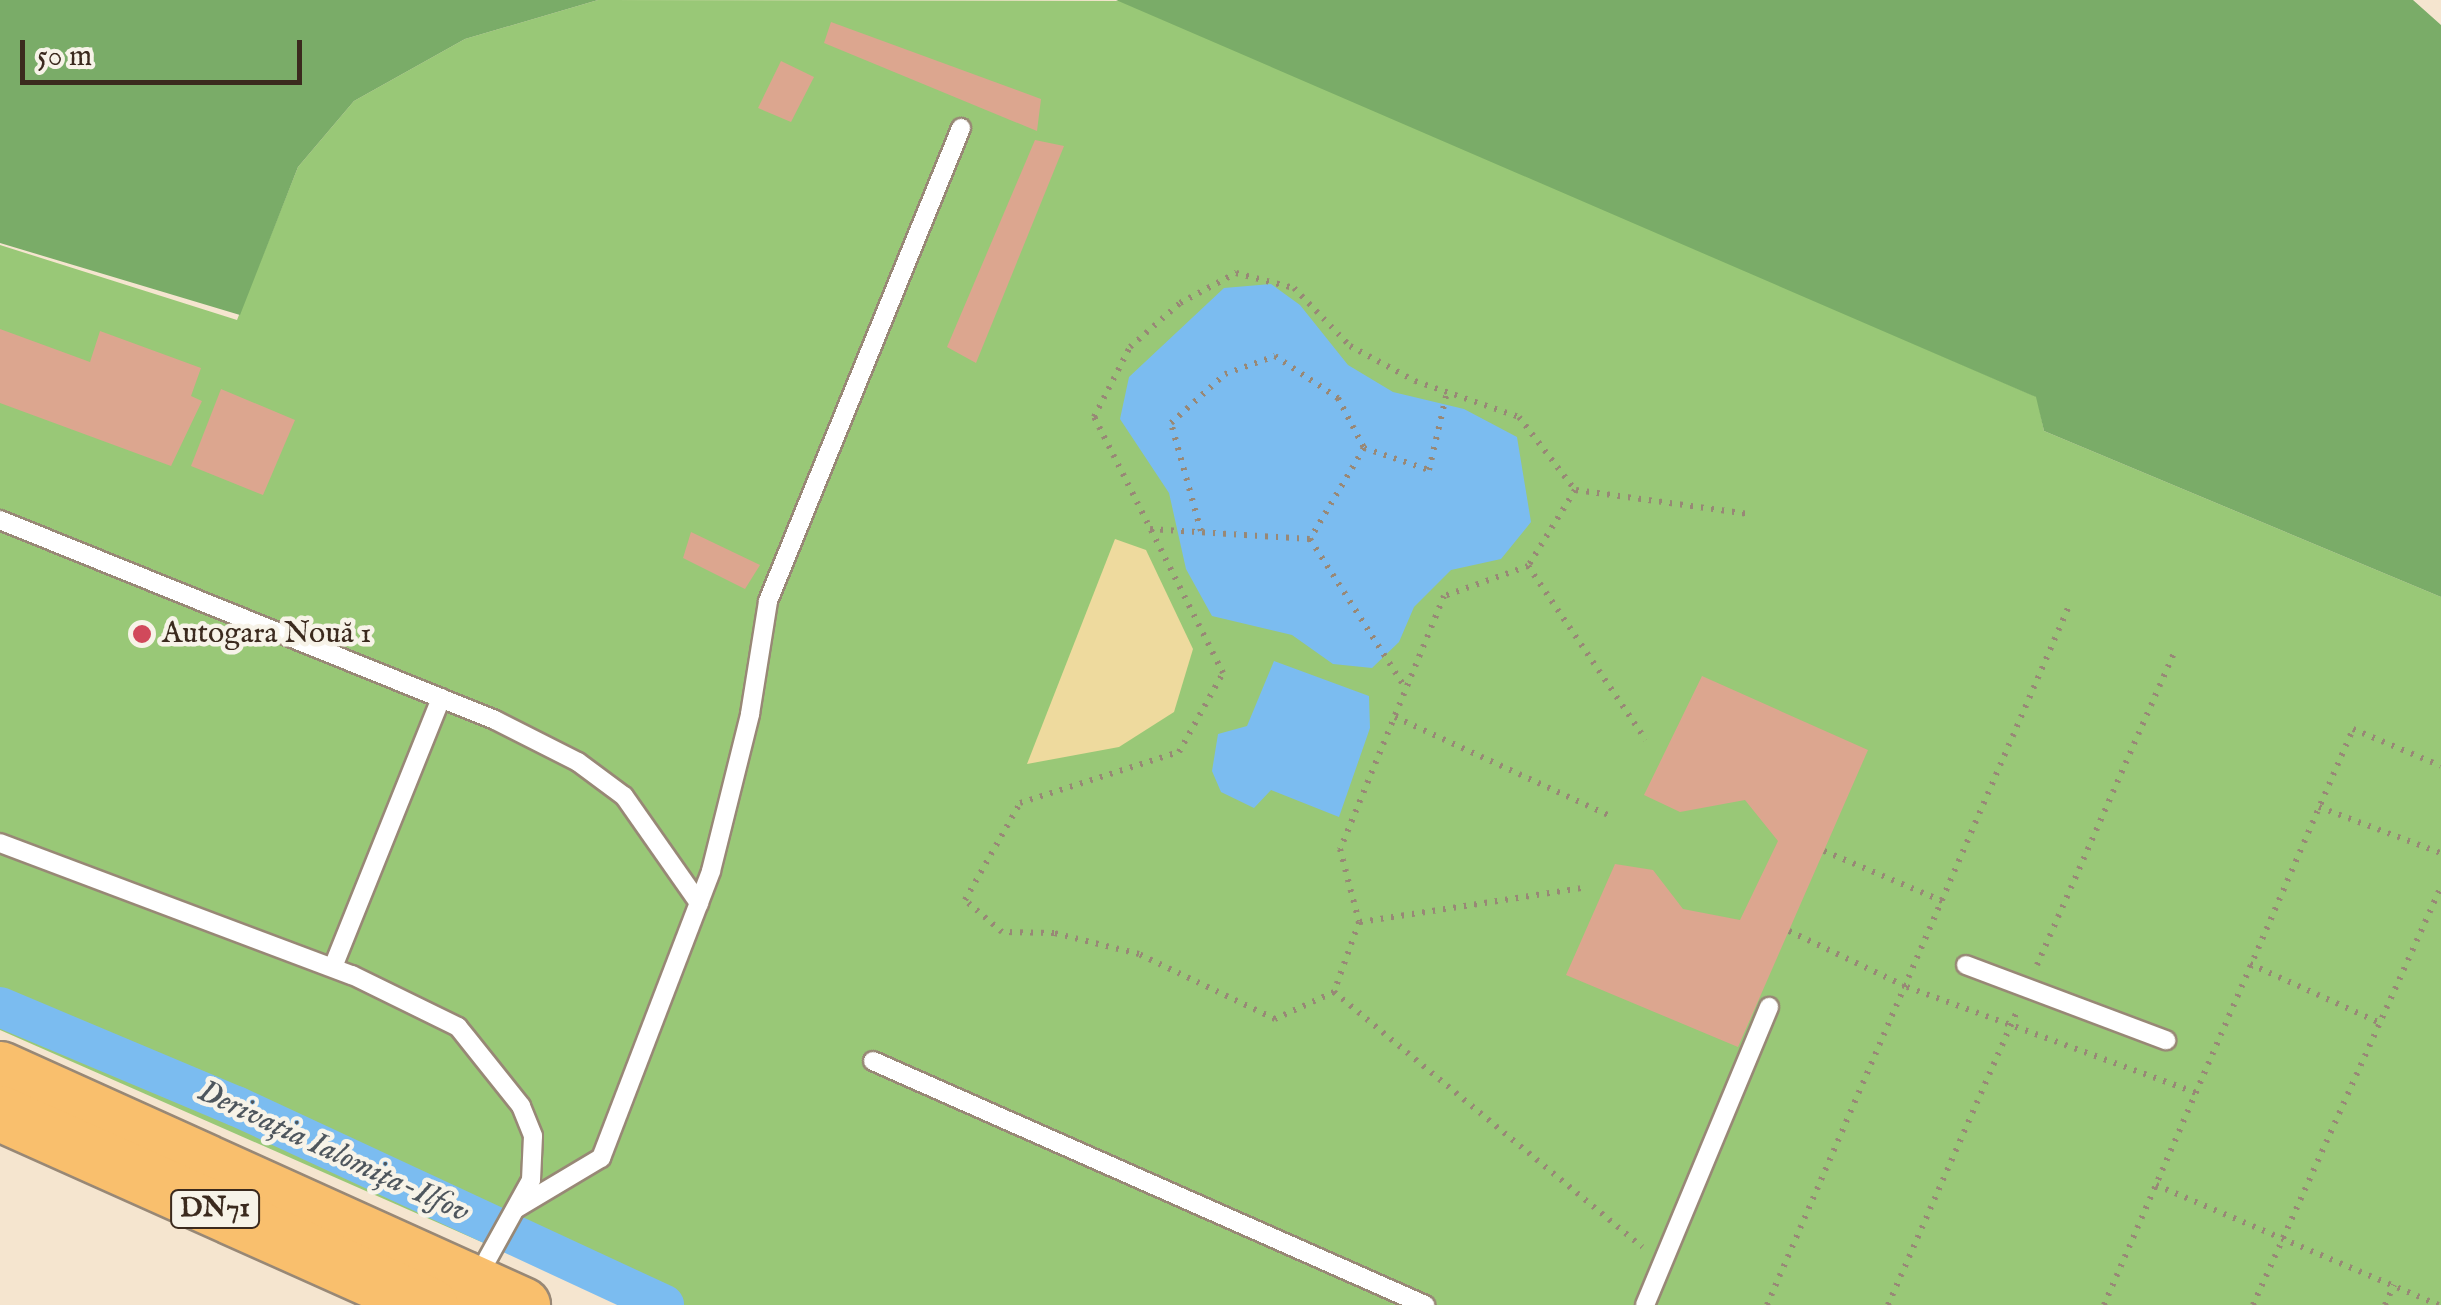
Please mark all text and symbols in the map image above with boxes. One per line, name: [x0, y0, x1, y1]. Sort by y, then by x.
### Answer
scale bar: [25, 20, 308, 82]
text: 50 m: [37, 38, 92, 76]
place label: Autogara Nouă 1: [162, 616, 371, 652]
marker: Autogara Nouă 1: [131, 623, 153, 645]
water label: Derivația Ialomița-Ilfov: [191, 1073, 475, 1233]
road number: DN71: [170, 1186, 260, 1232]

